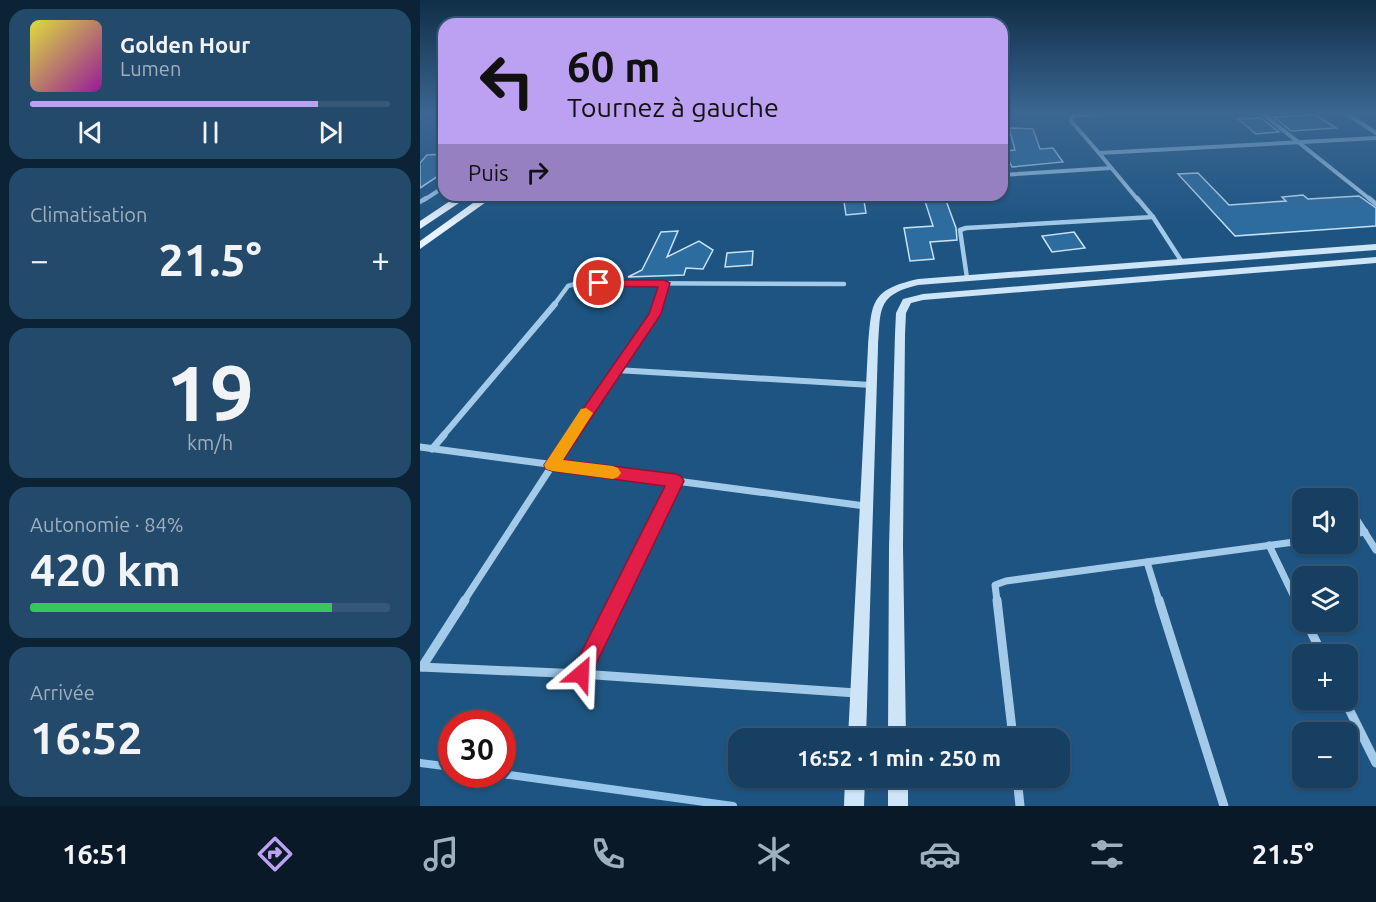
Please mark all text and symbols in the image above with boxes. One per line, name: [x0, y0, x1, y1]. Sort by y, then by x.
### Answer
text: Golden Hour: [120, 32, 250, 57]
icon: left: [468, 42, 546, 120]
text: 60 m: [567, 43, 661, 90]
text: Lumen: [120, 57, 181, 80]
text: Tournez à gauche: [567, 92, 779, 122]
icon: previous: [74, 116, 107, 149]
icon: pause: [194, 116, 227, 149]
icon: next: [314, 116, 347, 149]
icon: right: [521, 156, 554, 189]
text: Puis: [468, 160, 509, 185]
text: Climatisation: [30, 203, 147, 226]
text: 21.5°: [158, 234, 262, 285]
text: −: [30, 241, 49, 278]
text: +: [371, 241, 390, 278]
pin: [573, 257, 624, 308]
icon: arrive: [582, 266, 615, 299]
text: 19: [166, 348, 254, 436]
text: km/h: [187, 431, 233, 454]
map controls: [1292, 488, 1358, 788]
button: sound: [1292, 488, 1358, 554]
text: Autonomie · 84%: [30, 513, 184, 536]
text: 420 km: [30, 544, 181, 595]
button: layers: [1292, 566, 1358, 632]
position arrow: [549, 642, 613, 706]
button: +: [1292, 644, 1358, 710]
text: Arrivée: [30, 681, 95, 704]
speed limit sign: 30: [438, 710, 516, 788]
text: 16:52: [30, 712, 143, 763]
button: −: [1292, 722, 1358, 788]
text: 16:52 · 1 min · 250 m: [797, 745, 1001, 770]
icon: directions: [254, 833, 296, 875]
icon: music: [420, 833, 462, 875]
icon: phone: [587, 833, 629, 875]
icon: climate: [753, 833, 795, 875]
icon: car: [919, 833, 961, 875]
icon: filters: [1086, 833, 1128, 875]
text: 16:51: [62, 839, 130, 869]
text: 21.5°: [1252, 839, 1314, 869]

